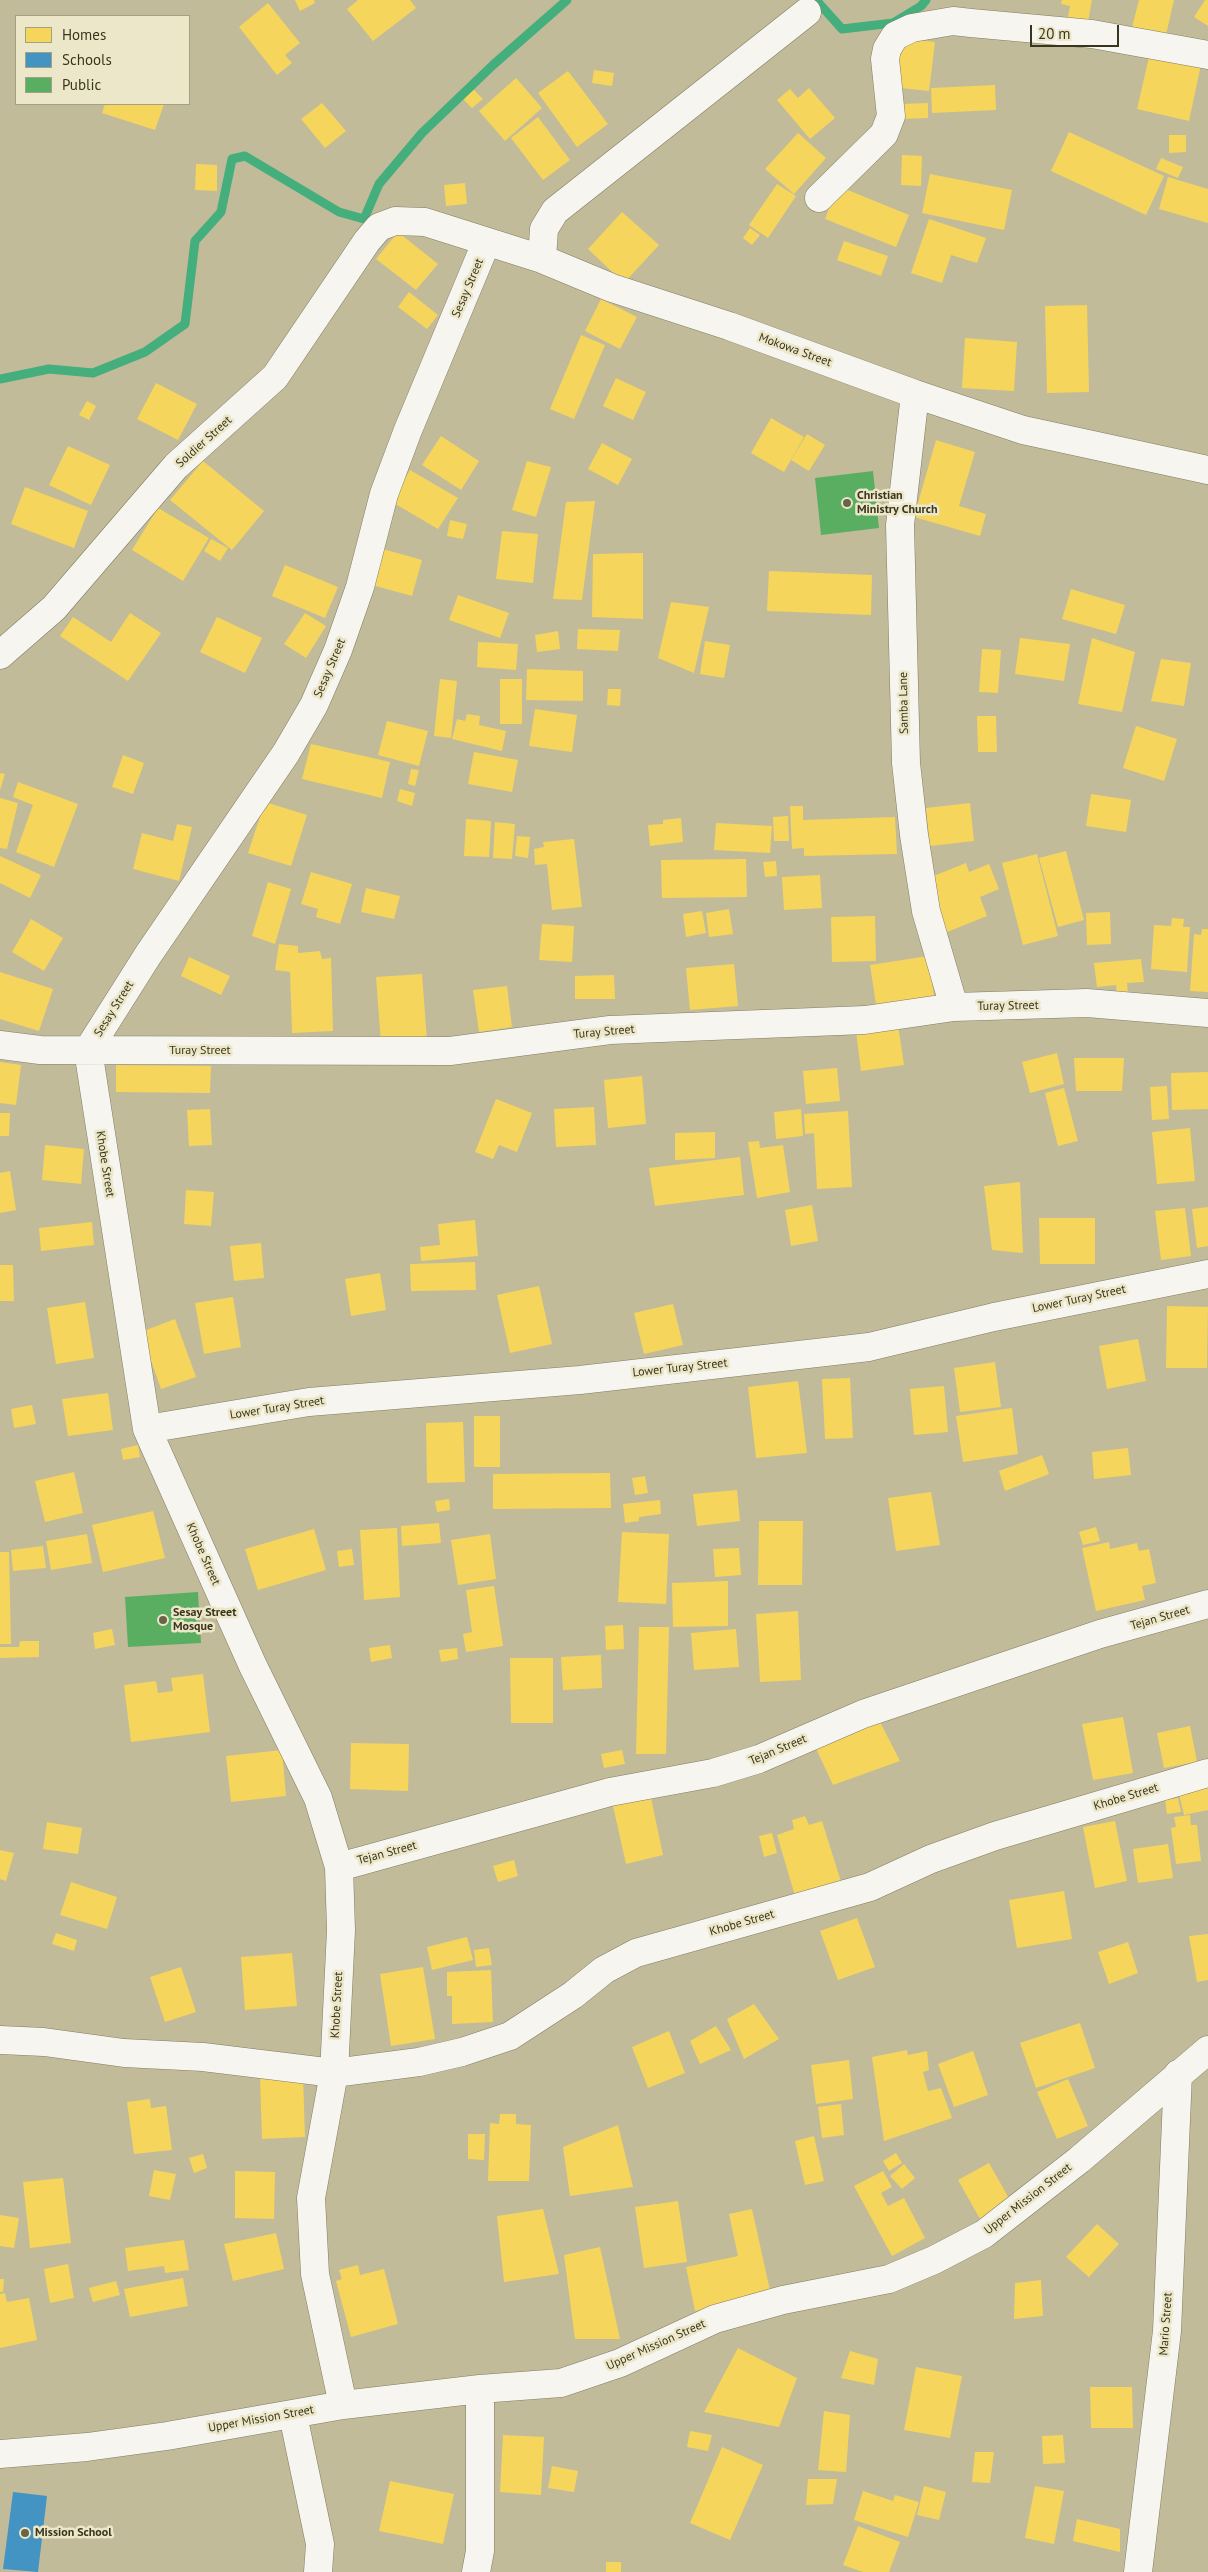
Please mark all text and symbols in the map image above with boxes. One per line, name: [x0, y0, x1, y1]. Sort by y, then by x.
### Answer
legend: [15, 15, 190, 105]
scale bar: [1033, 15, 1122, 47]
text: 20 m: [1038, 24, 1071, 43]
text: Homes: [62, 25, 106, 44]
text: Schools: [62, 50, 112, 69]
text: Public: [62, 75, 101, 94]
street label: Sesay Street: [449, 256, 487, 320]
street label: Mokowa Street: [757, 330, 833, 370]
street label: Soldier Street: [173, 413, 235, 471]
place label: Christian Ministry Church: [857, 489, 937, 517]
marker: Christian Ministry Church: [841, 497, 853, 509]
street label: Sesay Street: [311, 636, 349, 700]
street label: Samba Lane: [896, 672, 912, 734]
street label: Sesay Street: [91, 979, 137, 1039]
street label: Turay Street: [977, 998, 1039, 1014]
street label: Turay Street: [573, 1022, 635, 1042]
street label: Turay Street: [169, 1044, 231, 1058]
street label: Khobe Street: [93, 1130, 117, 1198]
street label: Lower Turay Street: [1031, 1282, 1127, 1316]
street label: Lower Turay Street: [632, 1356, 728, 1380]
street label: Lower Turay Street: [229, 1393, 325, 1423]
street label: Khobe Street: [183, 1521, 223, 1587]
street label: Tejan Street: [1129, 1603, 1191, 1633]
place label: Sesay Street Mosque: [173, 1606, 236, 1634]
marker: Sesay Street Mosque: [157, 1614, 169, 1626]
street label: Tejan Street: [747, 1731, 809, 1769]
street label: Khobe Street: [1092, 1780, 1160, 1814]
street label: Tejan Street: [356, 1838, 418, 1868]
street label: Khobe Street: [708, 1907, 776, 1939]
street label: Khobe Street: [328, 1971, 346, 2039]
street label: Upper Mission Street: [981, 2160, 1075, 2238]
street label: Mario Street: [1157, 2292, 1175, 2356]
street label: Upper Mission Street: [604, 2317, 708, 2373]
street label: Upper Mission Street: [207, 2403, 315, 2435]
place label: Mission School: [35, 2526, 112, 2540]
marker: Mission School: [19, 2527, 31, 2539]

